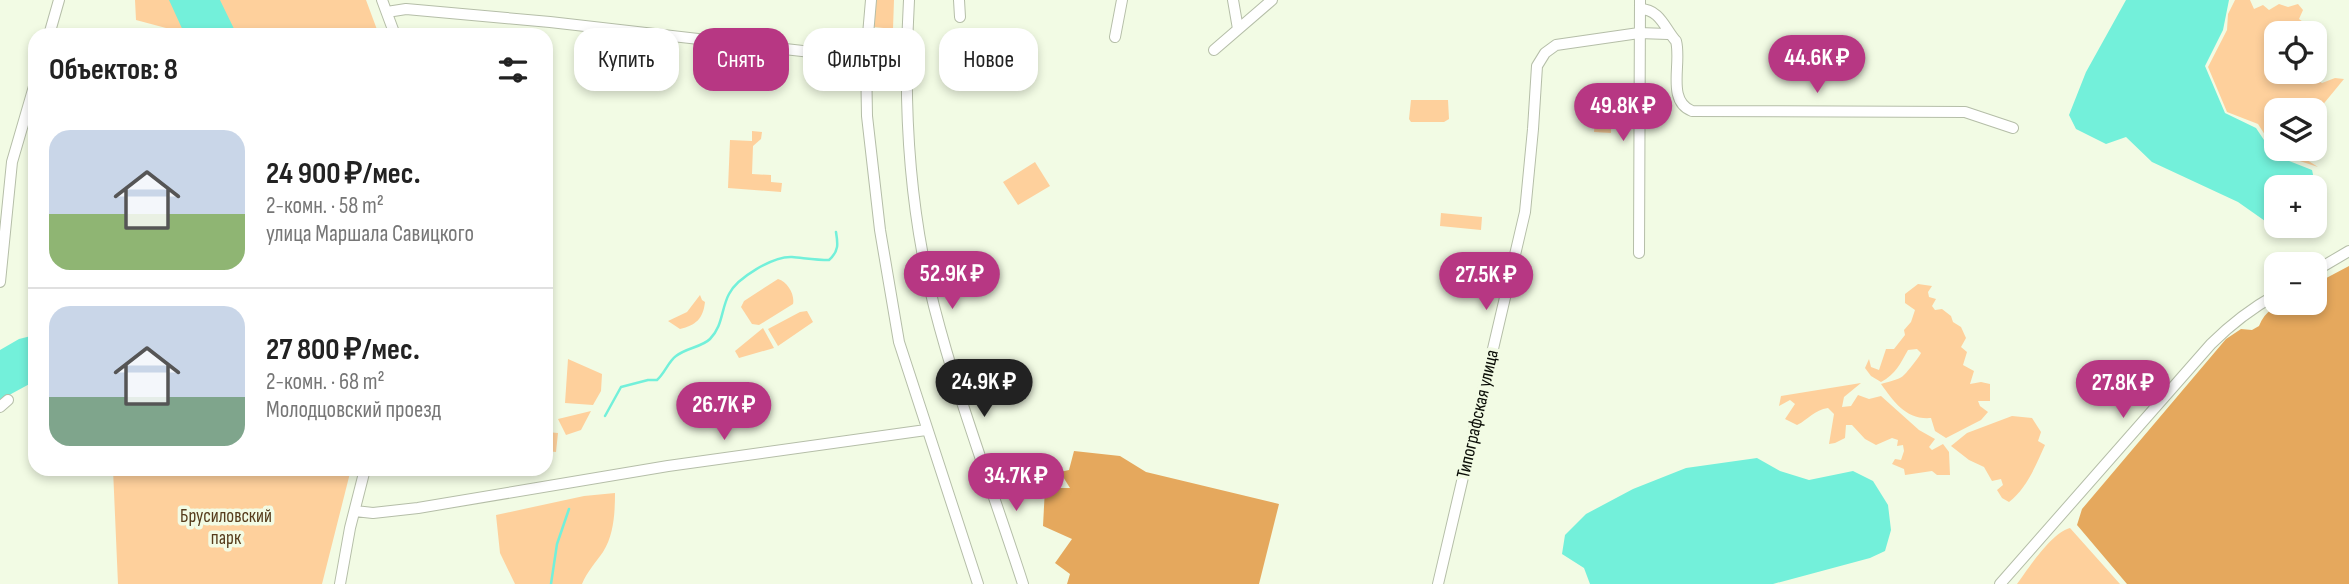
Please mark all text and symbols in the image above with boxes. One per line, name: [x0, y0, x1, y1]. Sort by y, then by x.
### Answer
map controls: [2264, 21, 2327, 315]
button: locate: [2264, 21, 2327, 84]
chip: Купить: [574, 28, 679, 91]
chip: Снять: [693, 28, 789, 91]
chip: Фильтры: [803, 28, 925, 91]
chip: Новое: [939, 28, 1038, 91]
pin: 44.6K ₽: [1752, 36, 1882, 95]
text: 44.6K ₽: [1784, 44, 1850, 72]
icon: filters: [494, 51, 532, 89]
text: Объектов: 8: [49, 52, 178, 88]
pin: 49.8K ₽: [1558, 83, 1688, 143]
text: 49.8K ₽: [1590, 92, 1656, 120]
button: layers: [2264, 98, 2327, 161]
text: 24 900 ₽/мес.: [266, 156, 421, 192]
icon: home: [105, 158, 189, 242]
button: +: [2264, 175, 2327, 238]
text: 2-комн. · 58 m²: [266, 192, 384, 220]
text: улица Маршала Савицкого: [266, 220, 474, 248]
pin: 52.9K ₽: [887, 252, 1017, 311]
pin: 27.5K ₽: [1421, 252, 1551, 312]
button: −: [2264, 252, 2327, 315]
text: 52.9K ₽: [920, 260, 984, 288]
text: 27.5K ₽: [1455, 261, 1517, 289]
text: 27 800 ₽/мес.: [266, 332, 420, 368]
icon: home: [105, 334, 189, 418]
street label: Типографская улица: [1452, 347, 1504, 481]
pin: 24.9K ₽: [919, 360, 1049, 419]
pin: 27.8K ₽: [2058, 360, 2188, 420]
text: 2-комн. · 68 m²: [266, 368, 385, 396]
text: 24.9K ₽: [952, 368, 1016, 396]
text: 27.8K ₽: [2092, 369, 2154, 397]
pin: 26.7K ₽: [659, 382, 789, 442]
text: 26.7K ₽: [692, 391, 756, 419]
text: Молодцовский проезд: [266, 396, 441, 424]
pin: 34.7K ₽: [951, 454, 1081, 513]
text: 34.7K ₽: [984, 462, 1048, 490]
park label: Брусиловский парк: [180, 505, 272, 550]

